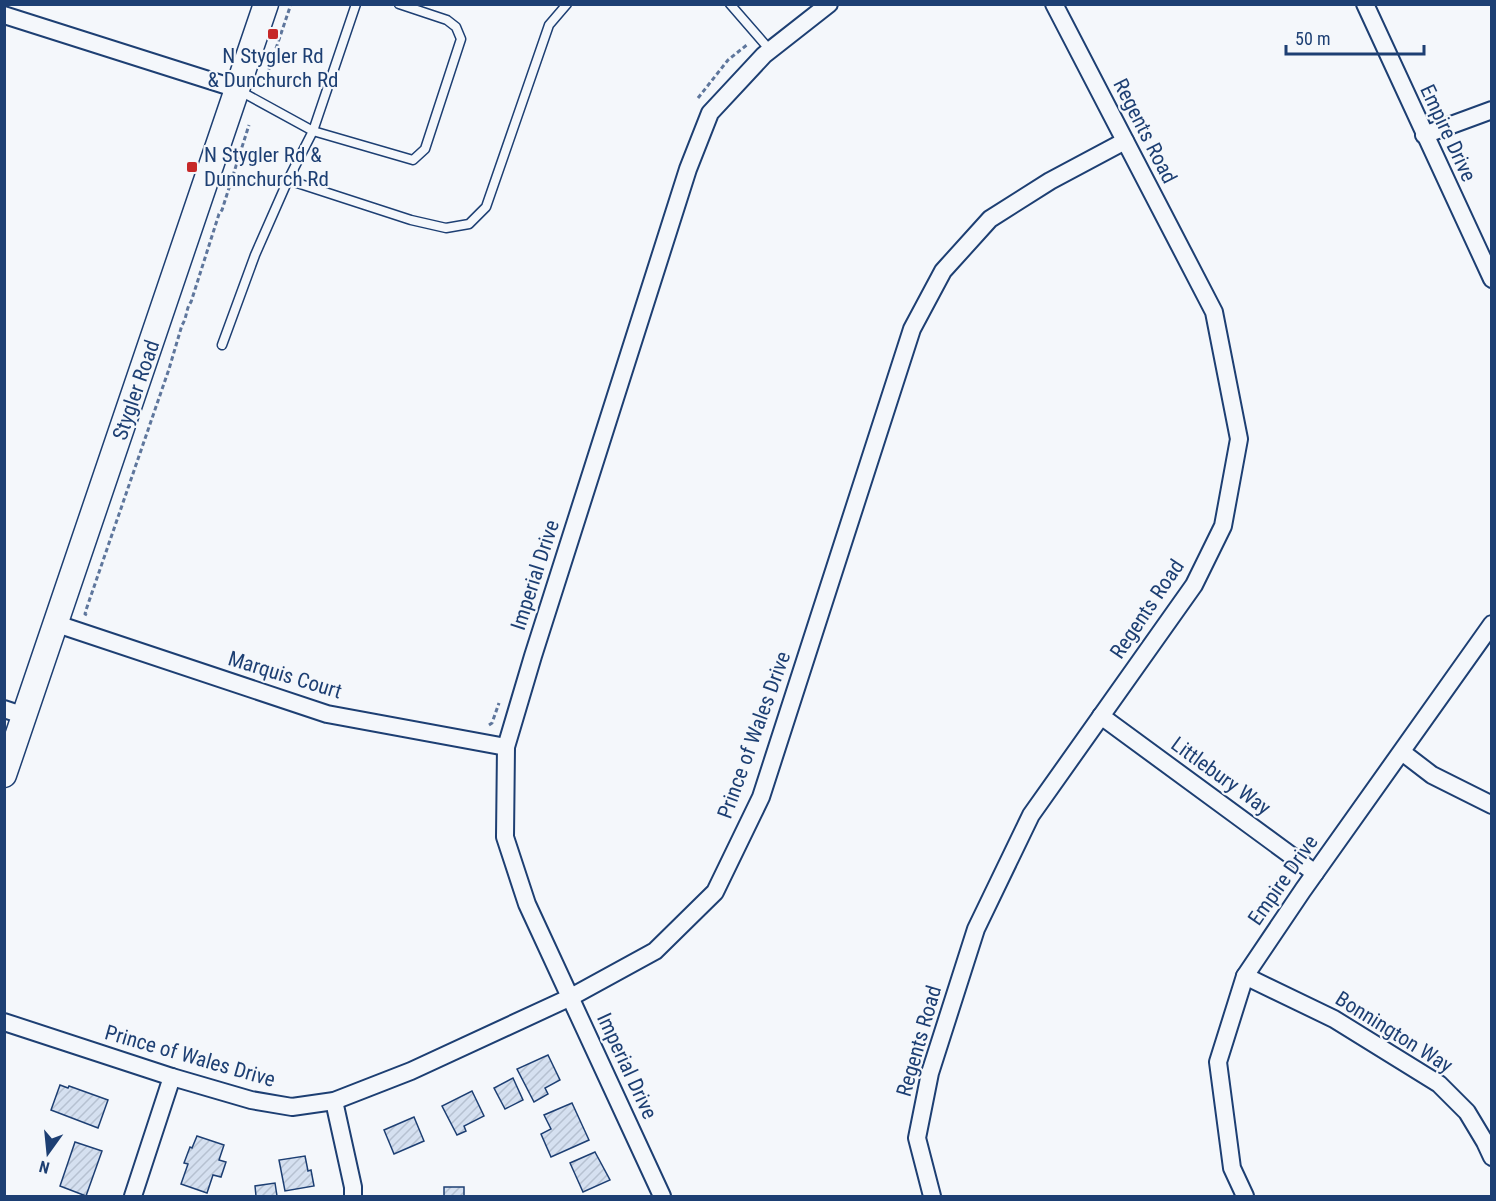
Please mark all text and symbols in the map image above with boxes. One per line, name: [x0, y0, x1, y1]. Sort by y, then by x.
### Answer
scale bar: [1286, 18, 1424, 56]
marker: N Stygler Rd & Dunchurch Rd: [266, 27, 280, 41]
text: 50 m: [1295, 28, 1330, 49]
place label: N Stygler Rd & Dunchurch Rd: [208, 44, 338, 92]
street label: Regents Road: [1108, 75, 1182, 187]
street label: Empire Drive: [1415, 81, 1481, 185]
place label: N Stygler Rd & Dunnchurch Rd: [204, 143, 329, 191]
marker: N Stygler Rd & Dunnchurch Rd: [185, 160, 199, 174]
street label: Stygler Road: [108, 337, 164, 443]
street label: Imperial Drive: [506, 517, 564, 633]
street label: Regents Road: [1105, 555, 1189, 663]
street label: Marquis Court: [225, 646, 345, 704]
street label: Prince of Wales Drive: [713, 648, 795, 822]
street label: Littlebury Way: [1167, 732, 1276, 820]
street label: Empire Drive: [1243, 830, 1323, 930]
street label: Regents Road: [892, 983, 946, 1099]
street label: Bonnington Way: [1331, 986, 1457, 1078]
street label: Imperial Drive: [592, 1009, 662, 1123]
street label: Prince of Wales Drive: [102, 1020, 278, 1092]
north arrow: [18, 1123, 78, 1183]
text: N: [37, 1157, 51, 1177]

